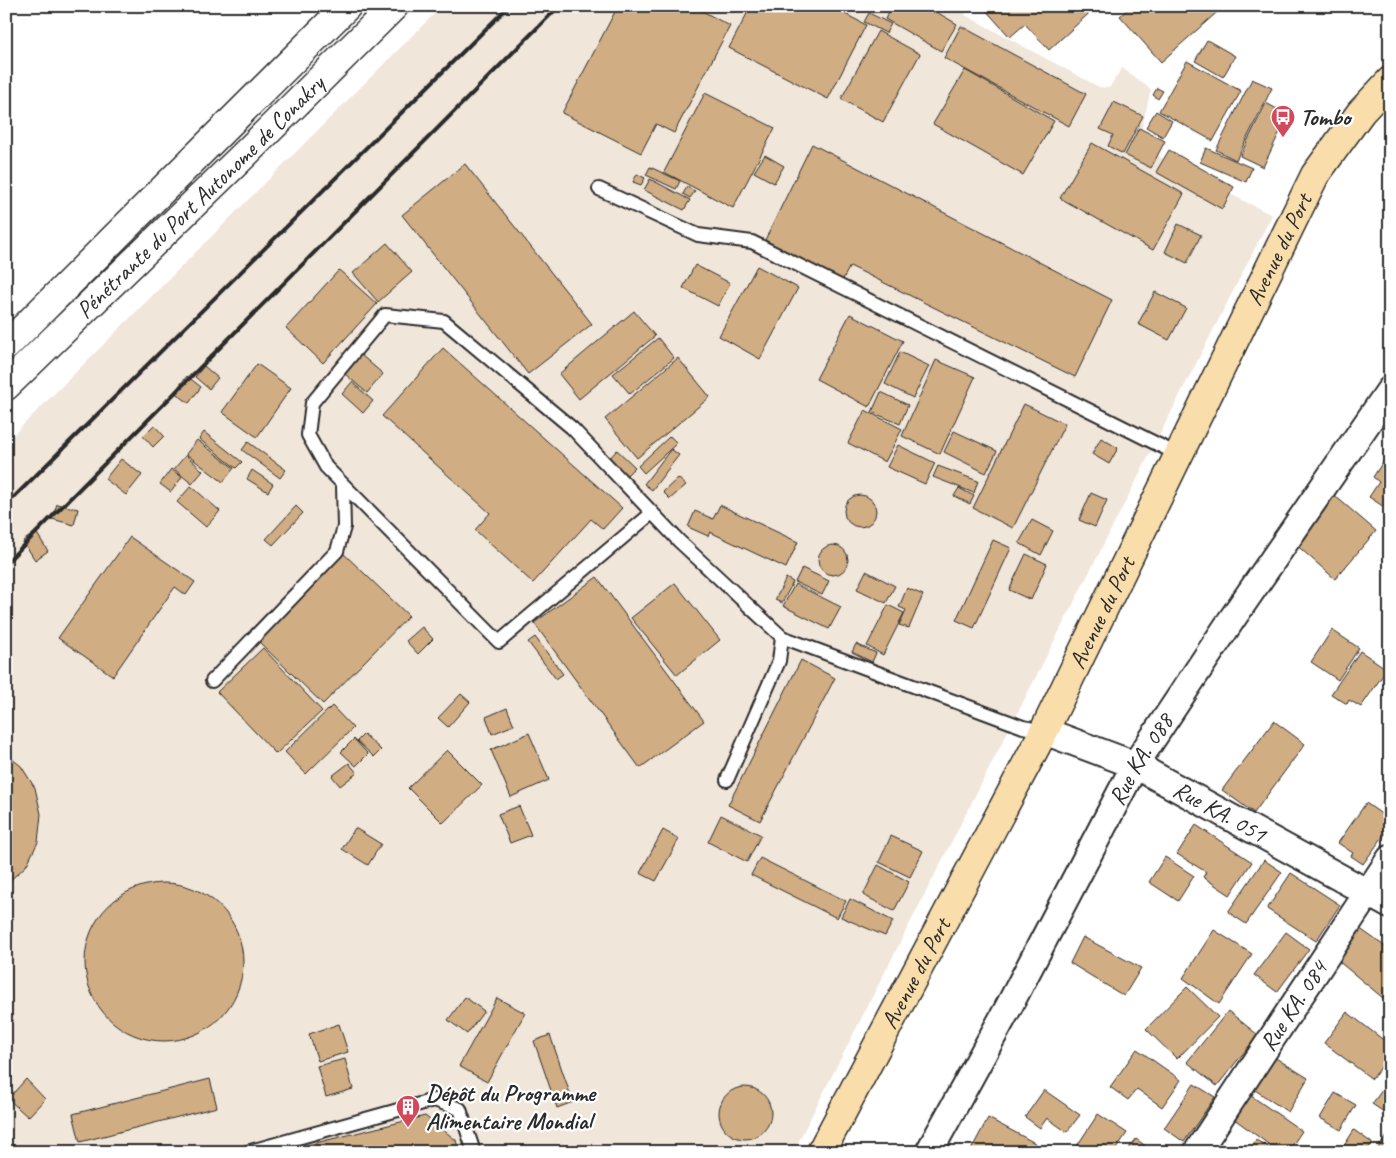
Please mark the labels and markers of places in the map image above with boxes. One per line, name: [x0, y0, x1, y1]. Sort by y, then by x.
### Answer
place label: Tombo: [1300, 102, 1353, 132]
bus stop icon: Tombo: [1270, 104, 1296, 138]
place label: Dépôt du Programme Alimentaire Mondial: [426, 1078, 597, 1136]
building icon: Dépôt du Programme Alimentaire Mondial: [395, 1094, 421, 1128]

